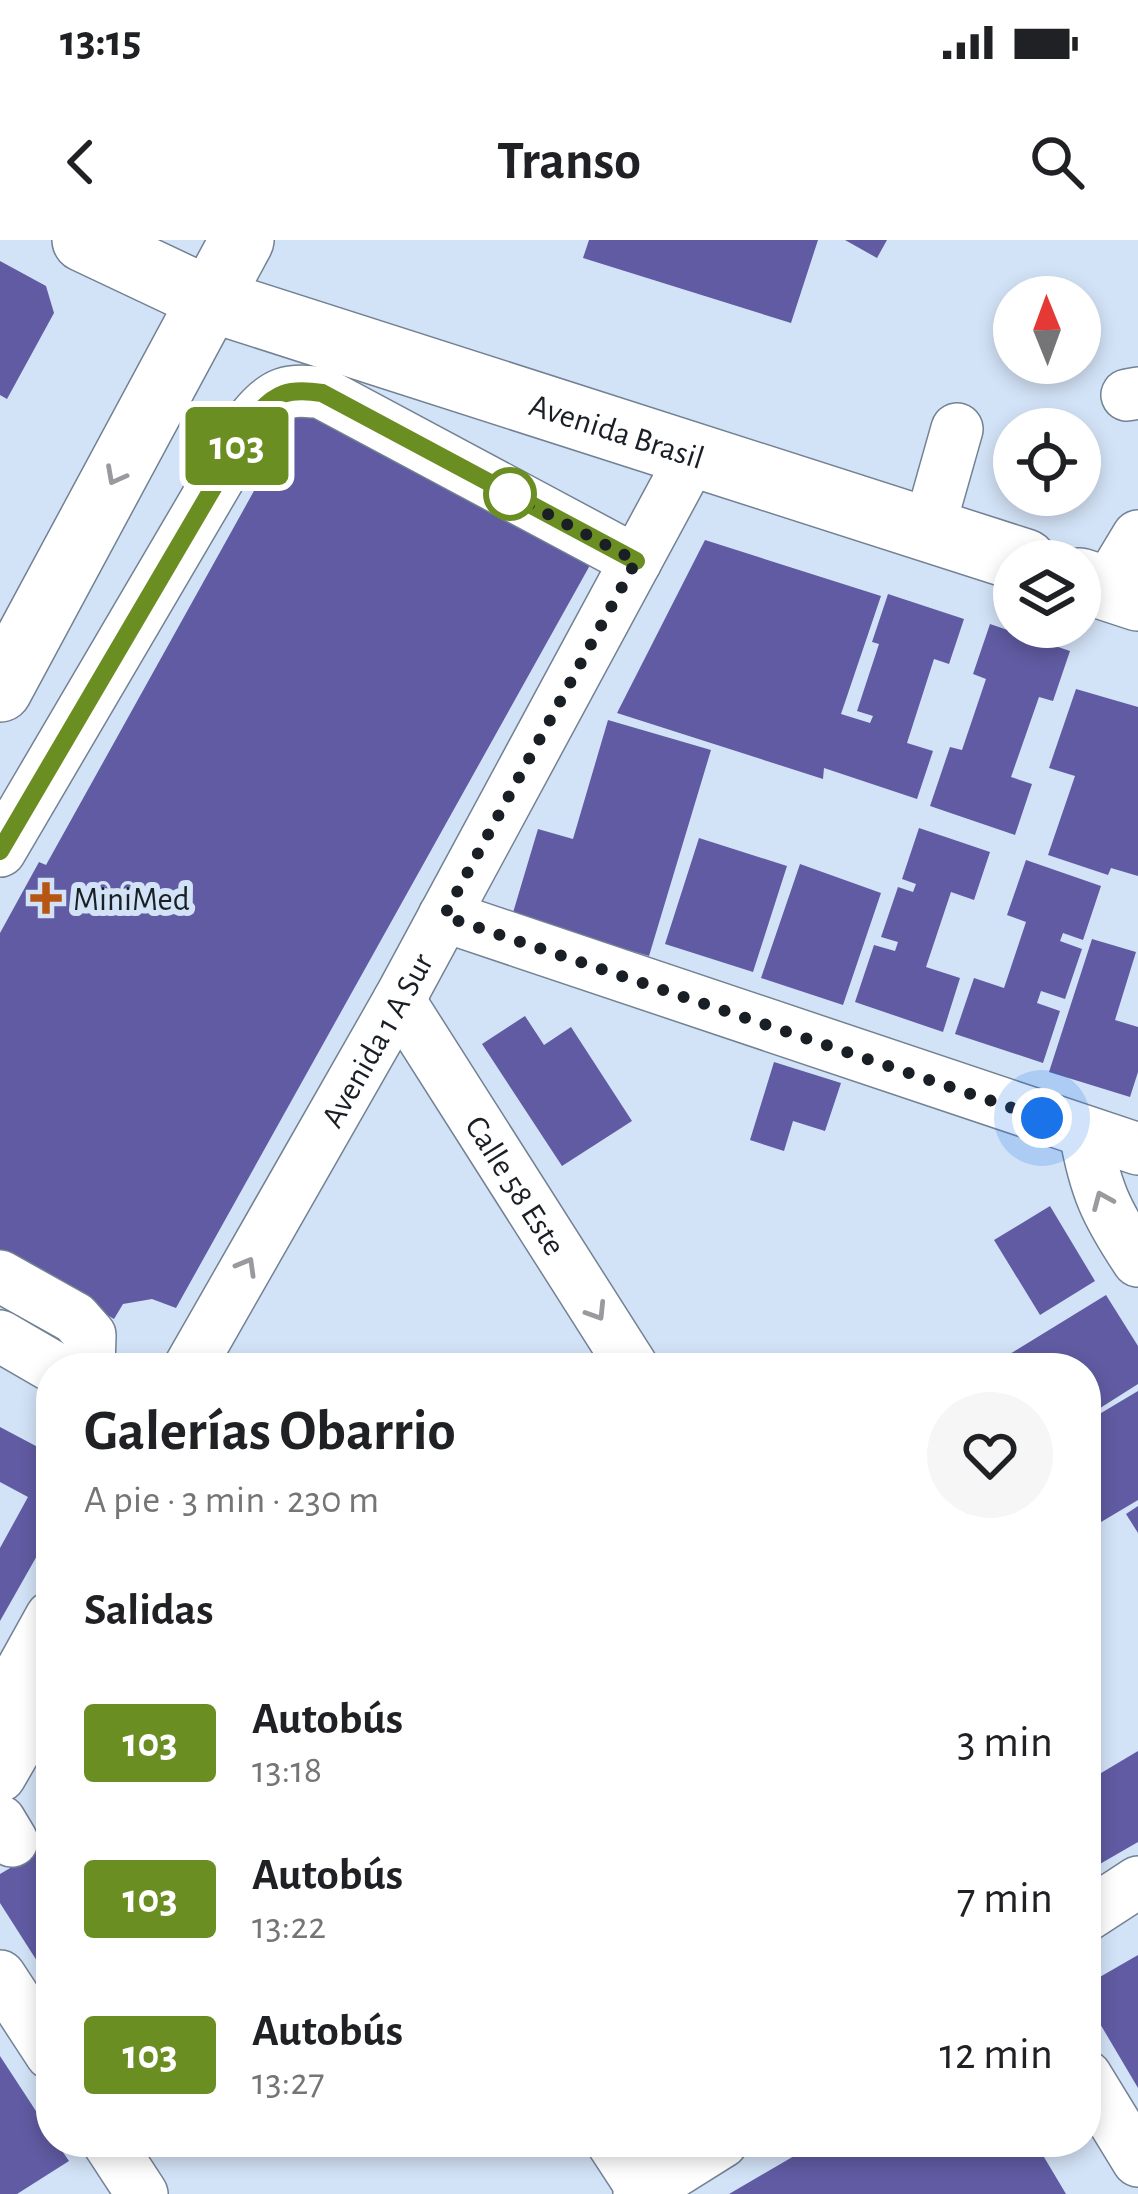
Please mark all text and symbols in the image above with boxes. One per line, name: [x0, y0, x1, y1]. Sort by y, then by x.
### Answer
text: 13:15: [60, 19, 142, 64]
icon: back: [48, 129, 114, 195]
icon: search: [1024, 129, 1090, 195]
text: Transo: [497, 135, 641, 189]
north arrow: [993, 276, 1101, 384]
map controls: [993, 276, 1101, 648]
street label: Avenida Brasil: [525, 389, 708, 476]
line badge: 103: [168, 407, 306, 485]
button: locate: [993, 408, 1101, 516]
text: 103: [209, 425, 265, 467]
one-way arrow: [106, 464, 129, 485]
unlabelled marker: [485, 469, 535, 519]
button: layers: [993, 540, 1101, 648]
marker: MiniMed: [30, 882, 62, 914]
place label: MiniMed: [73, 884, 190, 917]
street label: Avenida 1 A Sur: [316, 948, 440, 1133]
your location: [1012, 1088, 1072, 1148]
street label: Calle 58 Este: [458, 1111, 571, 1262]
one-way arrow: [1093, 1191, 1117, 1212]
one-way arrow: [233, 1258, 256, 1279]
one-way arrow: [583, 1299, 605, 1321]
button: heart: [927, 1392, 1053, 1518]
text: Galerías Obarrio: [84, 1403, 456, 1460]
text: A pie · 3 min · 230 m: [84, 1481, 379, 1520]
text: Salidas: [84, 1588, 214, 1633]
text: Autobús: [252, 1697, 403, 1742]
text: 3 min: [957, 1720, 1053, 1765]
text: 103: [122, 1722, 178, 1764]
text: 13:18: [252, 1751, 322, 1790]
text: Autobús: [252, 1853, 403, 1898]
text: 7 min: [957, 1876, 1053, 1921]
text: 103: [122, 1878, 178, 1920]
text: 13:22: [252, 1907, 326, 1946]
text: Autobús: [252, 2009, 403, 2054]
text: 12 min: [940, 2032, 1053, 2077]
text: 103: [122, 2034, 178, 2076]
text: 13:27: [252, 2063, 324, 2102]

